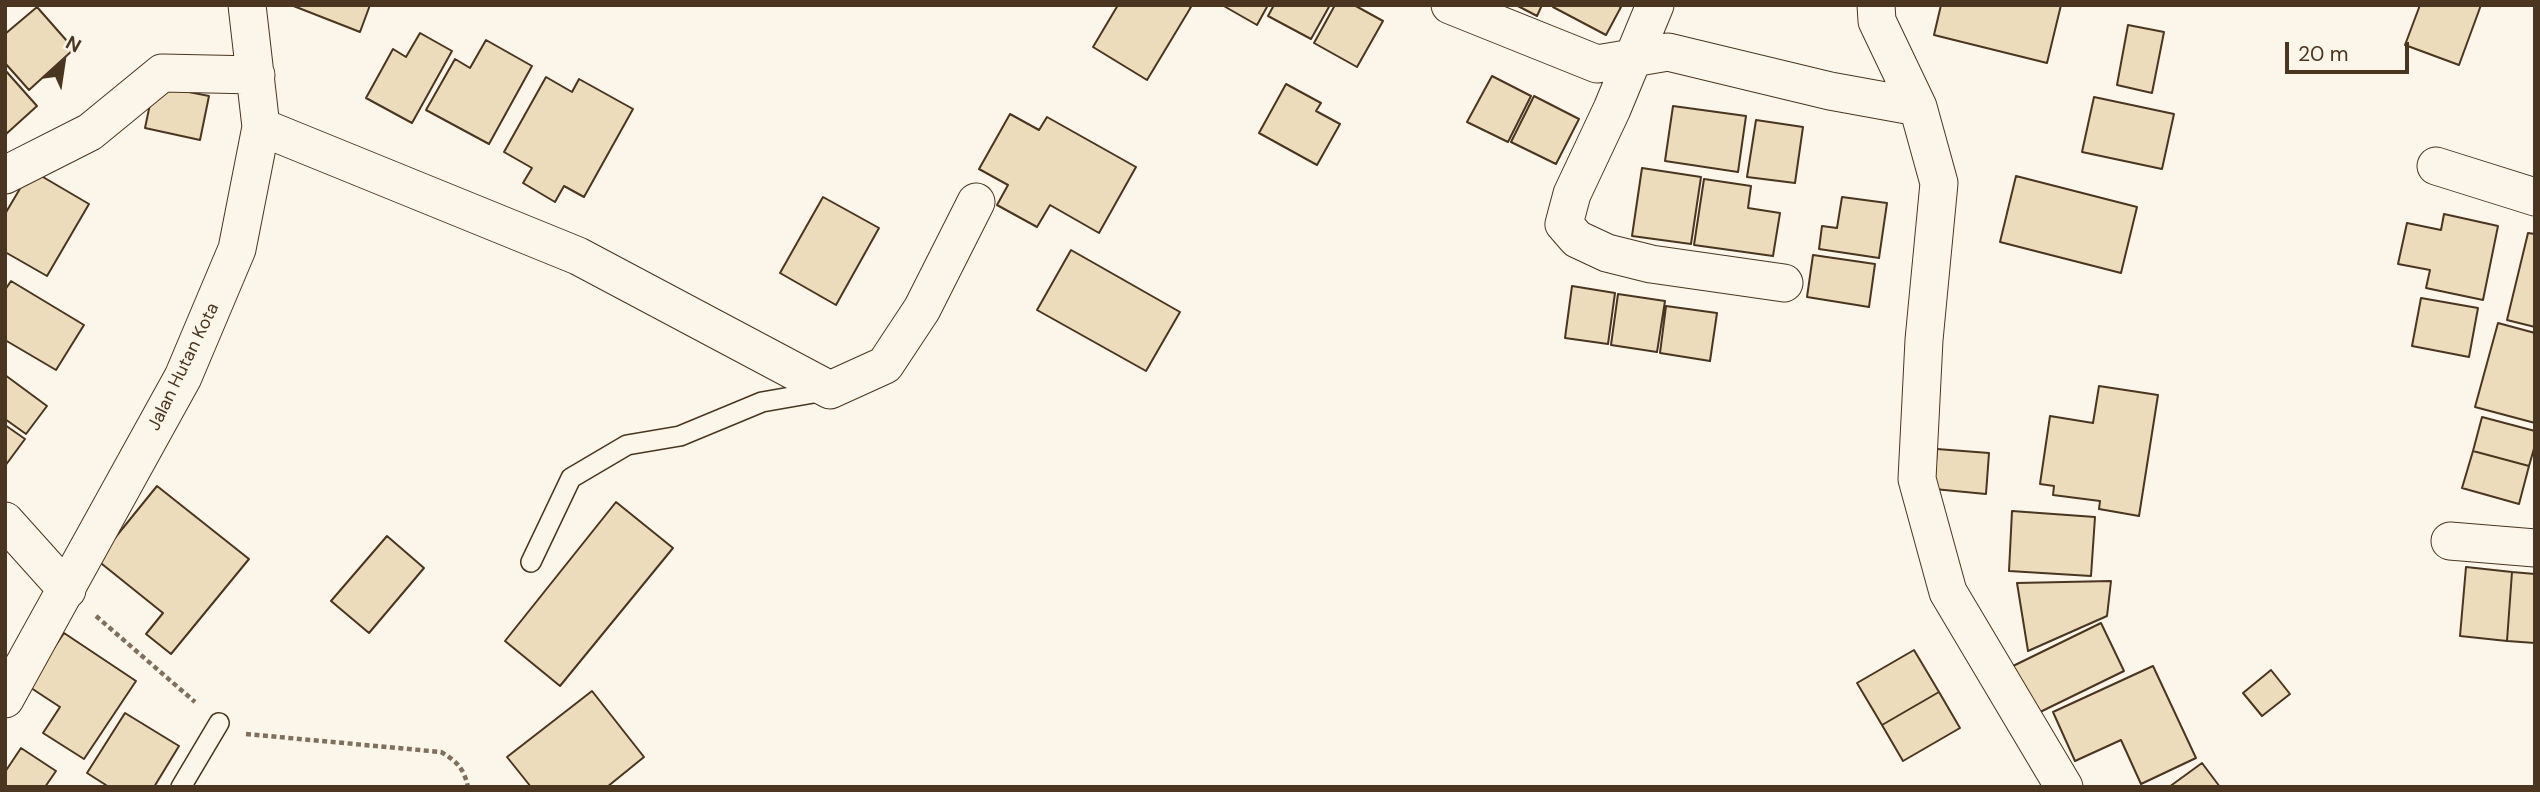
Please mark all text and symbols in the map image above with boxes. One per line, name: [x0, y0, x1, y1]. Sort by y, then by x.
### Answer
north arrow: [28, 28, 98, 98]
scale bar: [2288, 28, 2412, 72]
text: N: [61, 30, 86, 58]
text: 20 m: [2298, 40, 2349, 68]
street label: Jalan Hutan Kota: [144, 300, 224, 434]

